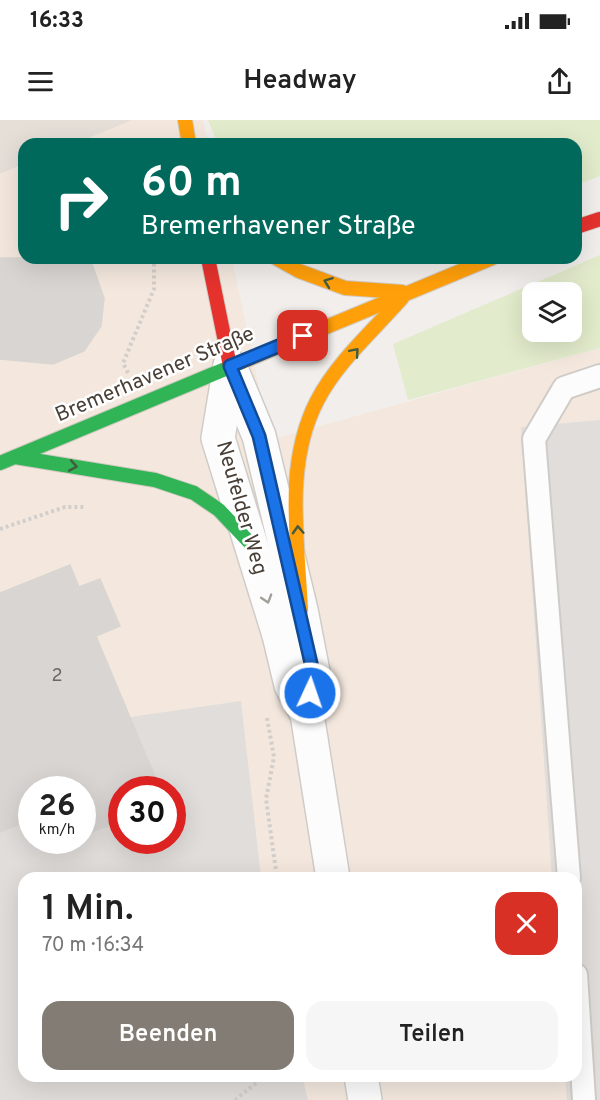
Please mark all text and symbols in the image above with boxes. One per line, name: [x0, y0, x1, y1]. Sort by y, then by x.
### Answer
text: 16:33: [30, 8, 84, 35]
text: Headway: [243, 64, 357, 98]
icon: menu: [24, 65, 57, 98]
icon: share: [543, 65, 576, 98]
text: 60 m: [141, 158, 242, 211]
icon: right: [42, 162, 120, 240]
text: Bremerhavener Straße: [141, 210, 416, 244]
one-way arrow: [324, 277, 335, 289]
map controls: [522, 282, 582, 342]
button: layers: [522, 282, 582, 342]
pin: [277, 310, 328, 361]
icon: arrive: [286, 319, 319, 352]
street label: Bremerhavener Straße: [51, 321, 259, 429]
one-way arrow: [348, 348, 359, 359]
street label: Neufelder Weg: [209, 438, 273, 578]
one-way arrow: [68, 460, 78, 472]
one-way arrow: [291, 526, 304, 535]
one-way arrow: [260, 593, 273, 604]
position arrow: [278, 661, 342, 725]
house number: 2: [51, 665, 63, 688]
speed limit sign: 30: [108, 776, 186, 854]
text: 26: [39, 789, 75, 826]
text: km/h: [39, 821, 75, 840]
text: 1 Min.: [42, 887, 134, 933]
button: close: [495, 892, 558, 955]
text: 70 m · 16:34: [42, 933, 144, 959]
button: Beenden: [42, 1001, 294, 1070]
button: Teilen: [306, 1001, 558, 1070]

